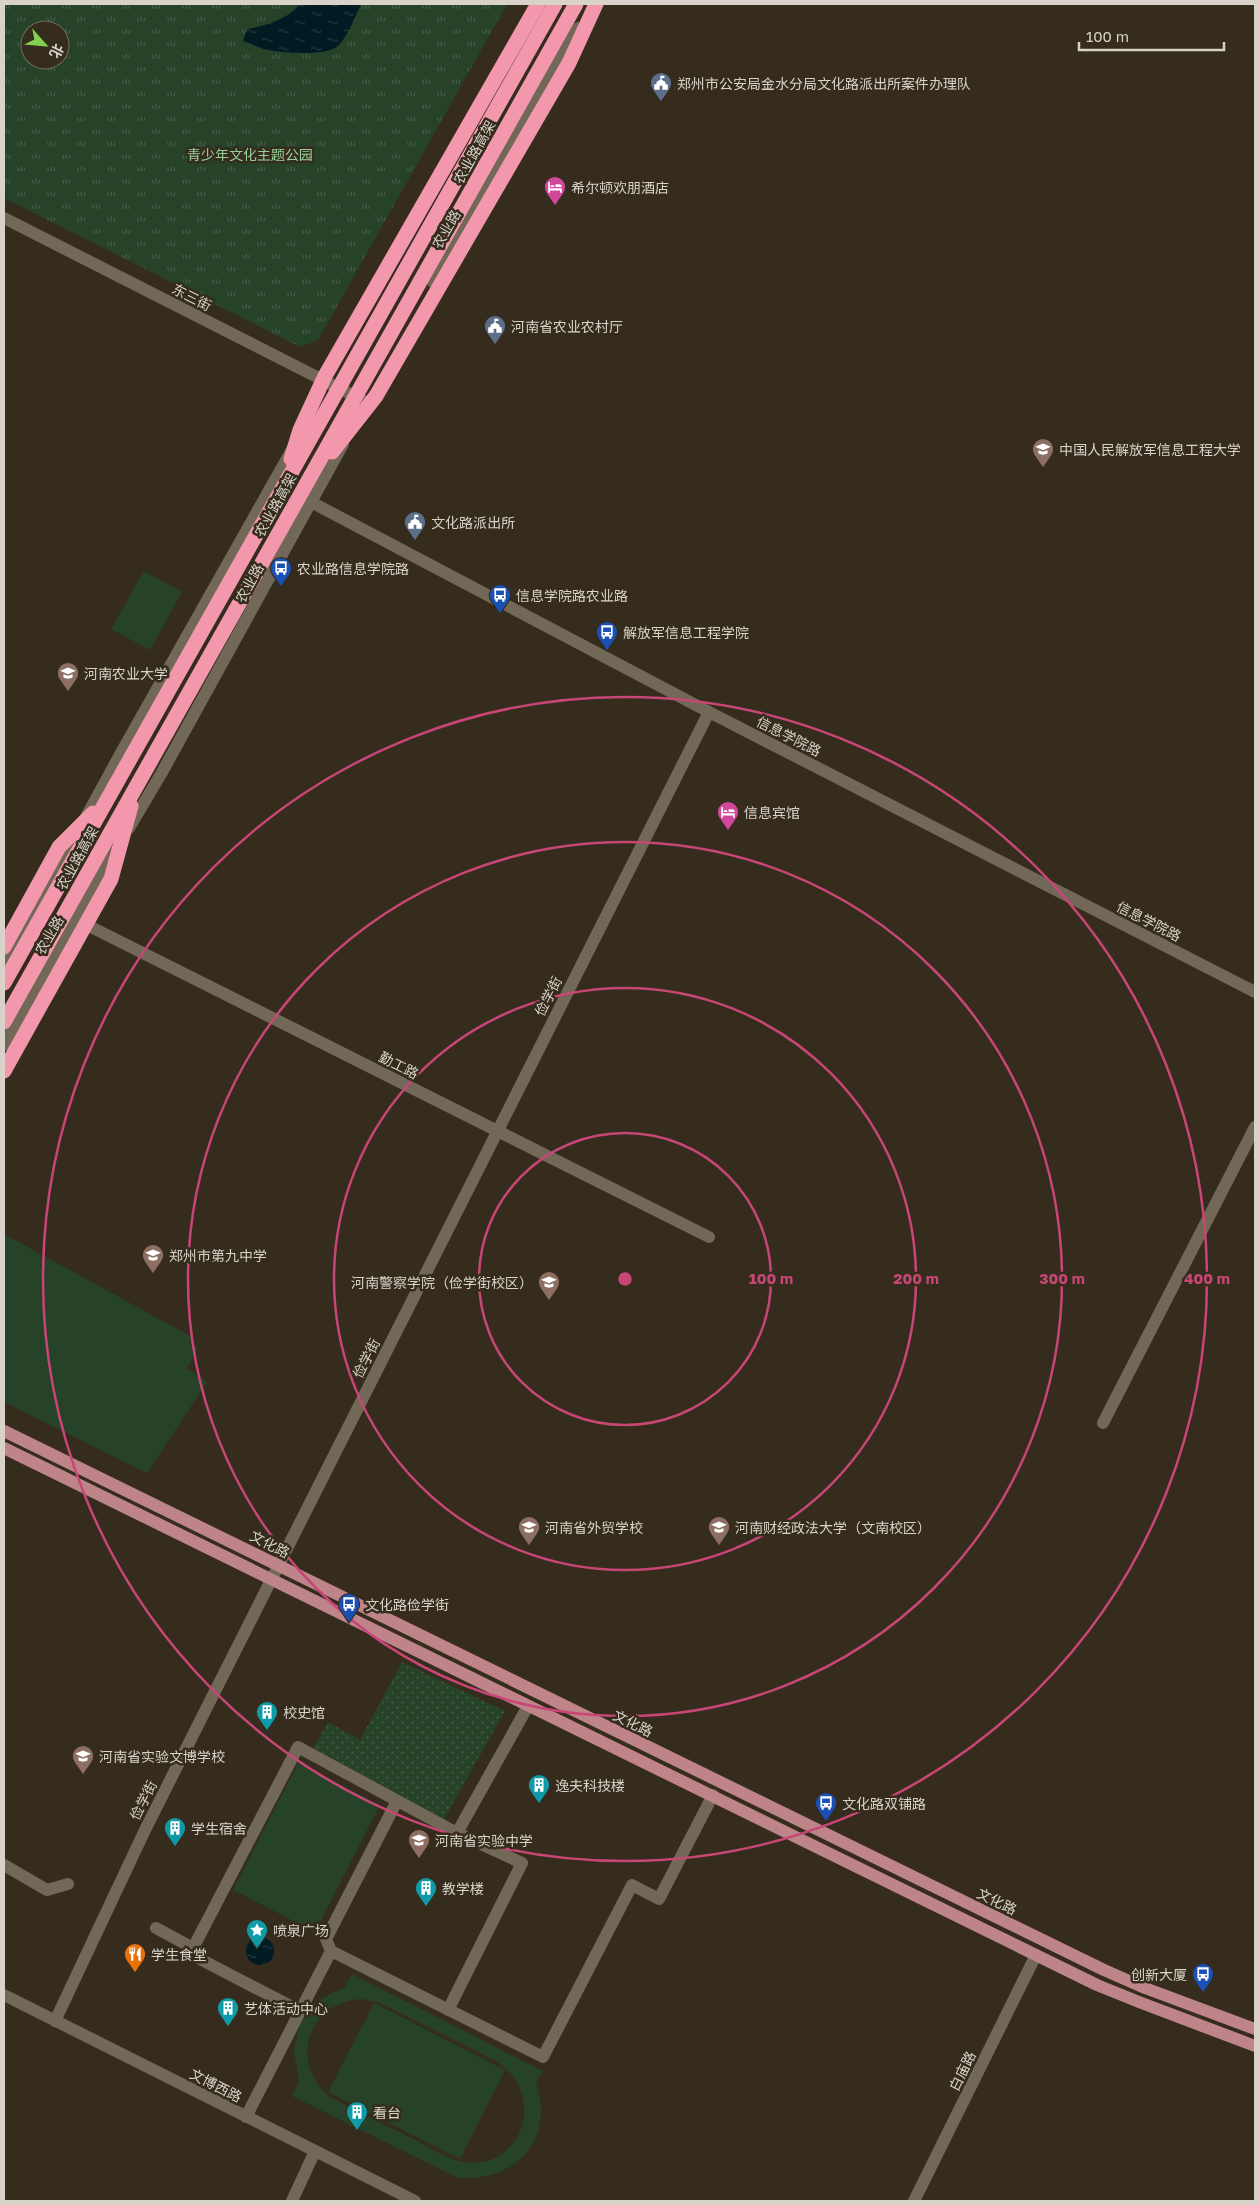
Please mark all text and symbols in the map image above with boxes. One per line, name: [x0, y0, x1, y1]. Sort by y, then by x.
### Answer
north arrow: [20, 20, 70, 70]
scale bar: [1079, 20, 1224, 52]
text: 100 m: [1086, 27, 1129, 45]
text: 北: [46, 41, 68, 61]
public building icon: 郑州市公安局金水分局文化路派出所案件办理队: [649, 71, 673, 102]
place label: 郑州市公安局金水分局文化路派出所案件办理队: [677, 75, 971, 92]
street label: 农业路高架: [450, 117, 498, 187]
park label: 青少年文化主题公园: [187, 146, 313, 163]
hotel icon: 希尔顿欢朋酒店: [543, 175, 567, 206]
place label: 希尔顿欢朋酒店: [571, 179, 669, 196]
street label: 农业路: [428, 207, 464, 251]
street label: 东三街: [169, 280, 215, 314]
public building icon: 河南省农业农村厅: [483, 314, 507, 345]
place label: 河南省农业农村厅: [511, 318, 623, 335]
school or university icon: 中国人民解放军信息工程大学: [1031, 437, 1055, 468]
place label: 中国人民解放军信息工程大学: [1059, 441, 1241, 458]
street label: 农业路高架: [251, 470, 299, 540]
public building icon: 文化路派出所: [403, 510, 427, 541]
place label: 文化路派出所: [431, 514, 515, 531]
bus stop icon: 农业路信息学院路: [269, 556, 293, 587]
place label: 农业路信息学院路: [297, 560, 409, 577]
street label: 农业路: [231, 561, 267, 605]
bus stop icon: 信息学院路农业路: [488, 583, 512, 614]
place label: 信息学院路农业路: [516, 587, 628, 604]
bus stop icon: 解放军信息工程学院: [595, 620, 619, 651]
place label: 解放军信息工程学院: [623, 624, 749, 641]
school or university icon: 河南农业大学: [56, 661, 80, 692]
place label: 河南农业大学: [84, 665, 168, 682]
street label: 信息学院路: [754, 713, 824, 759]
hotel icon: 信息宾馆: [716, 800, 740, 831]
place label: 信息宾馆: [744, 804, 800, 821]
street label: 农业路高架: [53, 823, 101, 893]
street label: 信息学院路: [1114, 898, 1184, 944]
street label: 农业路: [31, 913, 67, 957]
street label: 俭学街: [531, 973, 565, 1019]
street label: 勤工路: [376, 1048, 422, 1082]
school or university icon: 郑州市第九中学: [141, 1243, 165, 1274]
place label: 郑州市第九中学: [169, 1247, 267, 1264]
text: 100 m: [749, 1269, 793, 1287]
text: 200 m: [893, 1269, 939, 1287]
text: 300 m: [1039, 1269, 1085, 1287]
text: 400 m: [1184, 1269, 1230, 1287]
school or university icon: 河南警察学院（俭学街校区）: [537, 1270, 561, 1301]
centre of rings: [616, 1270, 634, 1288]
place label: 河南警察学院（俭学街校区）: [351, 1274, 533, 1291]
street label: 俭学街: [349, 1335, 383, 1381]
school or university icon: 河南省外贸学校: [517, 1515, 541, 1546]
school or university icon: 河南财经政法大学（文南校区）: [707, 1515, 731, 1546]
place label: 河南省外贸学校: [545, 1519, 643, 1536]
place label: 河南财经政法大学（文南校区）: [735, 1519, 931, 1536]
street label: 文化路: [247, 1527, 293, 1561]
bus stop icon: 文化路俭学街: [337, 1592, 361, 1623]
place label: 文化路俭学街: [365, 1596, 449, 1613]
building icon: 校史馆: [255, 1700, 279, 1731]
place label: 校史馆: [283, 1704, 325, 1721]
street label: 文化路: [610, 1706, 656, 1740]
school or university icon: 河南省实验文博学校: [71, 1744, 95, 1775]
place label: 河南省实验文博学校: [99, 1748, 225, 1765]
building icon: 逸夫科技楼: [527, 1773, 551, 1804]
street label: 俭学街: [126, 1777, 160, 1823]
place label: 逸夫科技楼: [555, 1777, 625, 1794]
bus stop icon: 文化路双铺路: [814, 1791, 838, 1822]
place label: 文化路双铺路: [842, 1795, 926, 1812]
building icon: 学生宿舍: [163, 1816, 187, 1847]
place label: 学生宿舍: [191, 1820, 247, 1837]
school or university icon: 河南省实验中学: [407, 1828, 431, 1859]
place label: 河南省实验中学: [435, 1832, 533, 1849]
building icon: 教学楼: [414, 1876, 438, 1907]
place label: 教学楼: [442, 1880, 484, 1897]
street label: 文化路: [974, 1884, 1020, 1918]
place icon: 喷泉广场: [245, 1918, 269, 1949]
place label: 喷泉广场: [273, 1922, 329, 1939]
restaurant icon: 学生食堂: [123, 1942, 147, 1973]
place label: 学生食堂: [151, 1946, 207, 1963]
bus stop icon: 创新大厦: [1191, 1962, 1215, 1993]
place label: 创新大厦: [1131, 1966, 1187, 1983]
building icon: 艺体活动中心: [216, 1996, 240, 2027]
place label: 艺体活动中心: [244, 2000, 328, 2017]
street label: 白庙路: [945, 2048, 979, 2094]
street label: 文博西路: [187, 2065, 245, 2105]
building icon: 看台: [345, 2100, 369, 2131]
place label: 看台: [373, 2104, 401, 2121]

